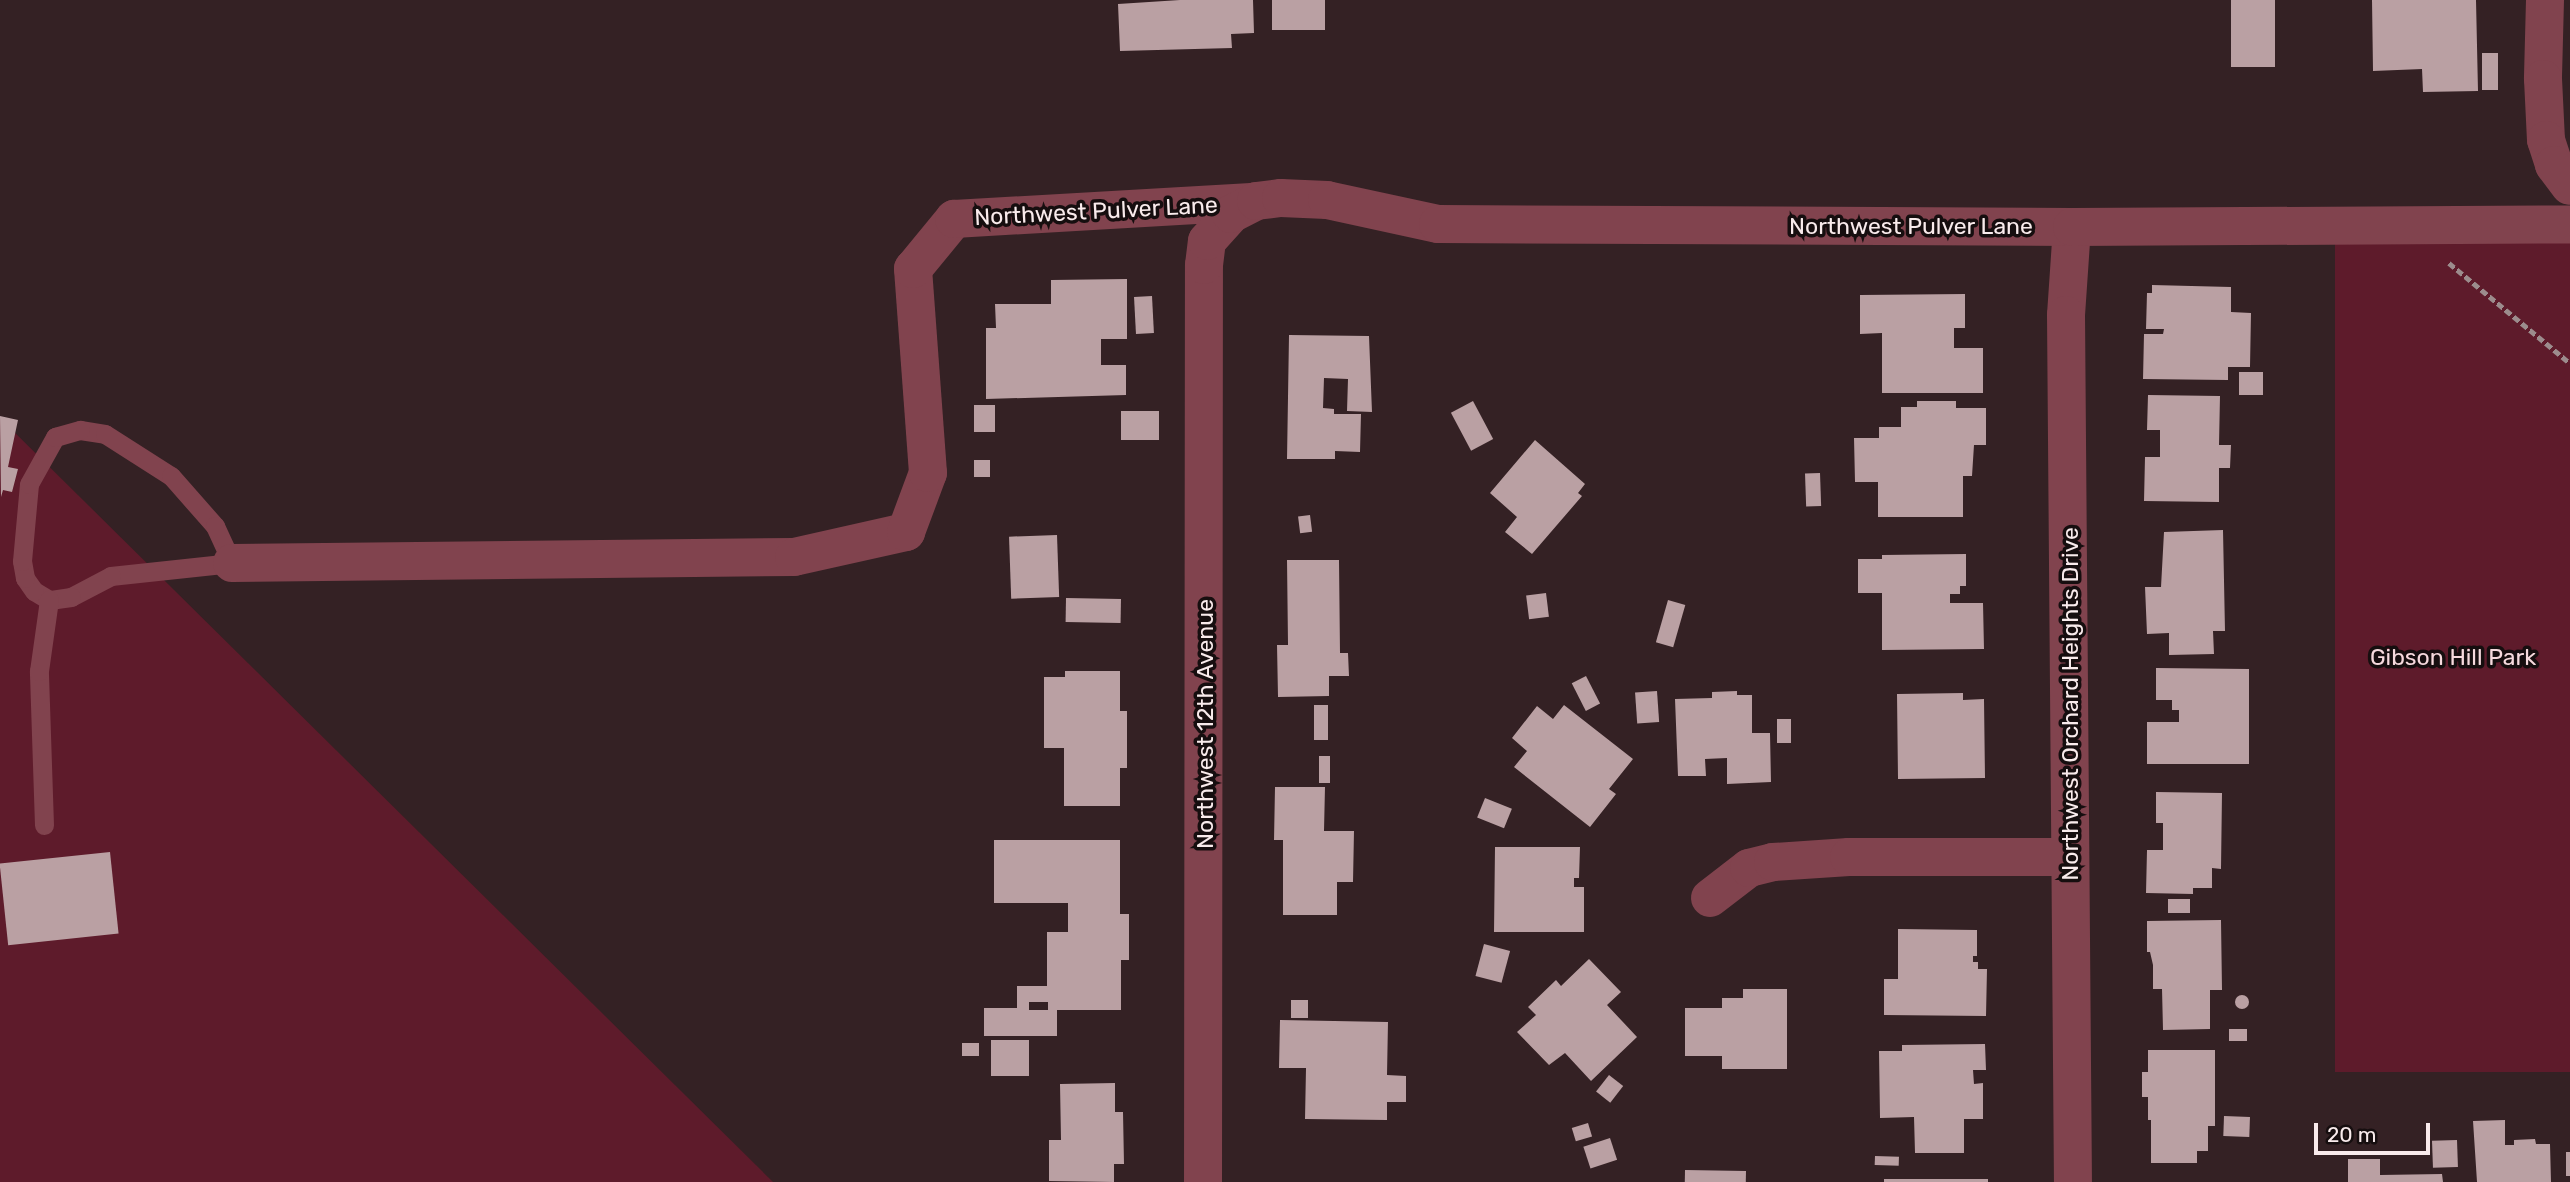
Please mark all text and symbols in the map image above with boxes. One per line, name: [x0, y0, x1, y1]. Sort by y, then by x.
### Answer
street label: Northwest Pulver Lane: [973, 191, 1219, 231]
street label: Northwest Pulver Lane: [1789, 212, 2033, 240]
street label: Northwest Orchard Heights Drive: [2056, 527, 2084, 881]
street label: Northwest 12th Avenue: [1191, 599, 1219, 849]
park label: Gibson Hill Park: [2370, 643, 2536, 671]
scale bar: [2318, 1108, 2434, 1152]
text: 20 m: [2327, 1122, 2376, 1147]

